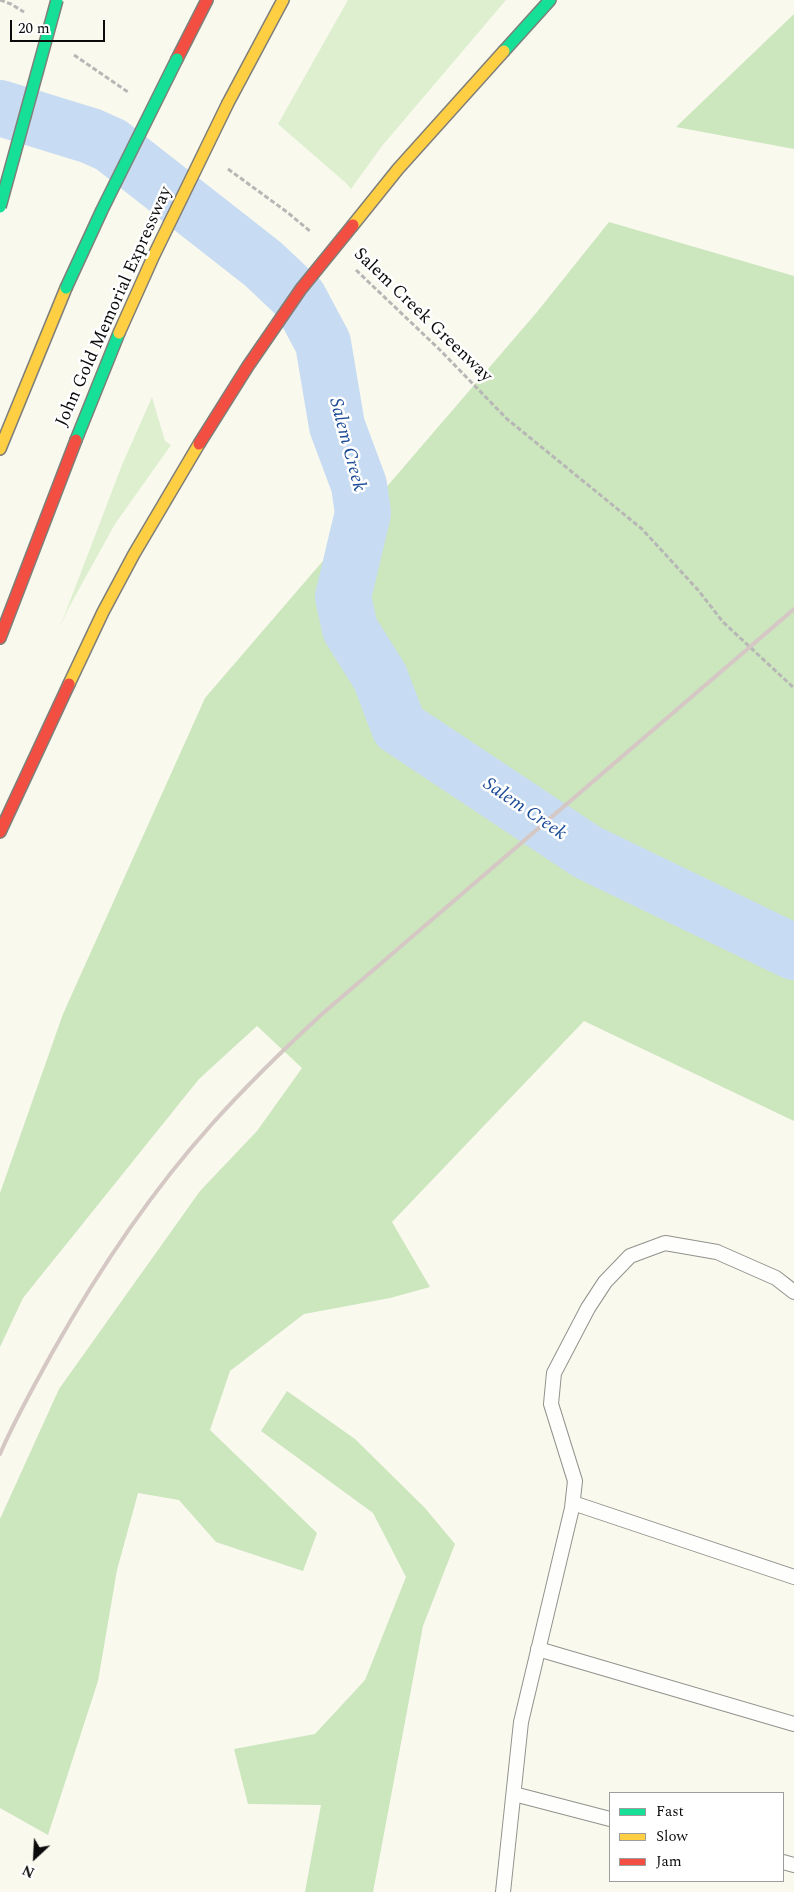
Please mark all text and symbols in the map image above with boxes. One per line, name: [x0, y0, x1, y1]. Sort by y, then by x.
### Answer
scale bar: [12, 10, 108, 42]
text: 20 m: [18, 17, 50, 40]
street label: John Gold Memorial Expressway: [52, 184, 178, 430]
street label: Salem Creek Greenway: [348, 244, 496, 388]
water label: Salem Creek: [323, 396, 369, 494]
water label: Salem Creek: [478, 774, 570, 846]
legend: [609, 1792, 784, 1882]
text: Fast: [656, 1800, 684, 1823]
text: Slow: [656, 1825, 688, 1848]
north arrow: [10, 1832, 60, 1882]
text: Jam: [656, 1850, 682, 1873]
text: N: [19, 1859, 38, 1883]

